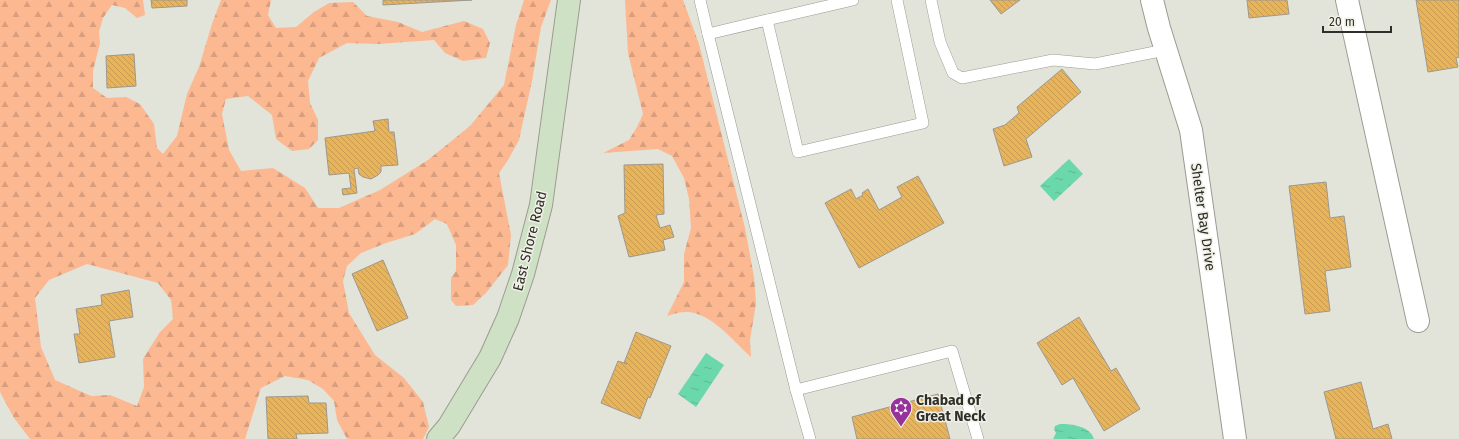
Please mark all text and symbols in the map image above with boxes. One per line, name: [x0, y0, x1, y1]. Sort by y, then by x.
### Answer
scale bar: [1323, 8, 1391, 34]
text: 20 m: [1329, 15, 1355, 29]
street label: Shelter Bay Drive: [1187, 162, 1219, 272]
street label: East Shore Road: [509, 189, 551, 293]
place label: Chabad of Great Neck: [916, 392, 986, 425]
synagogue icon: Chabad of Great Neck: [888, 395, 914, 428]

